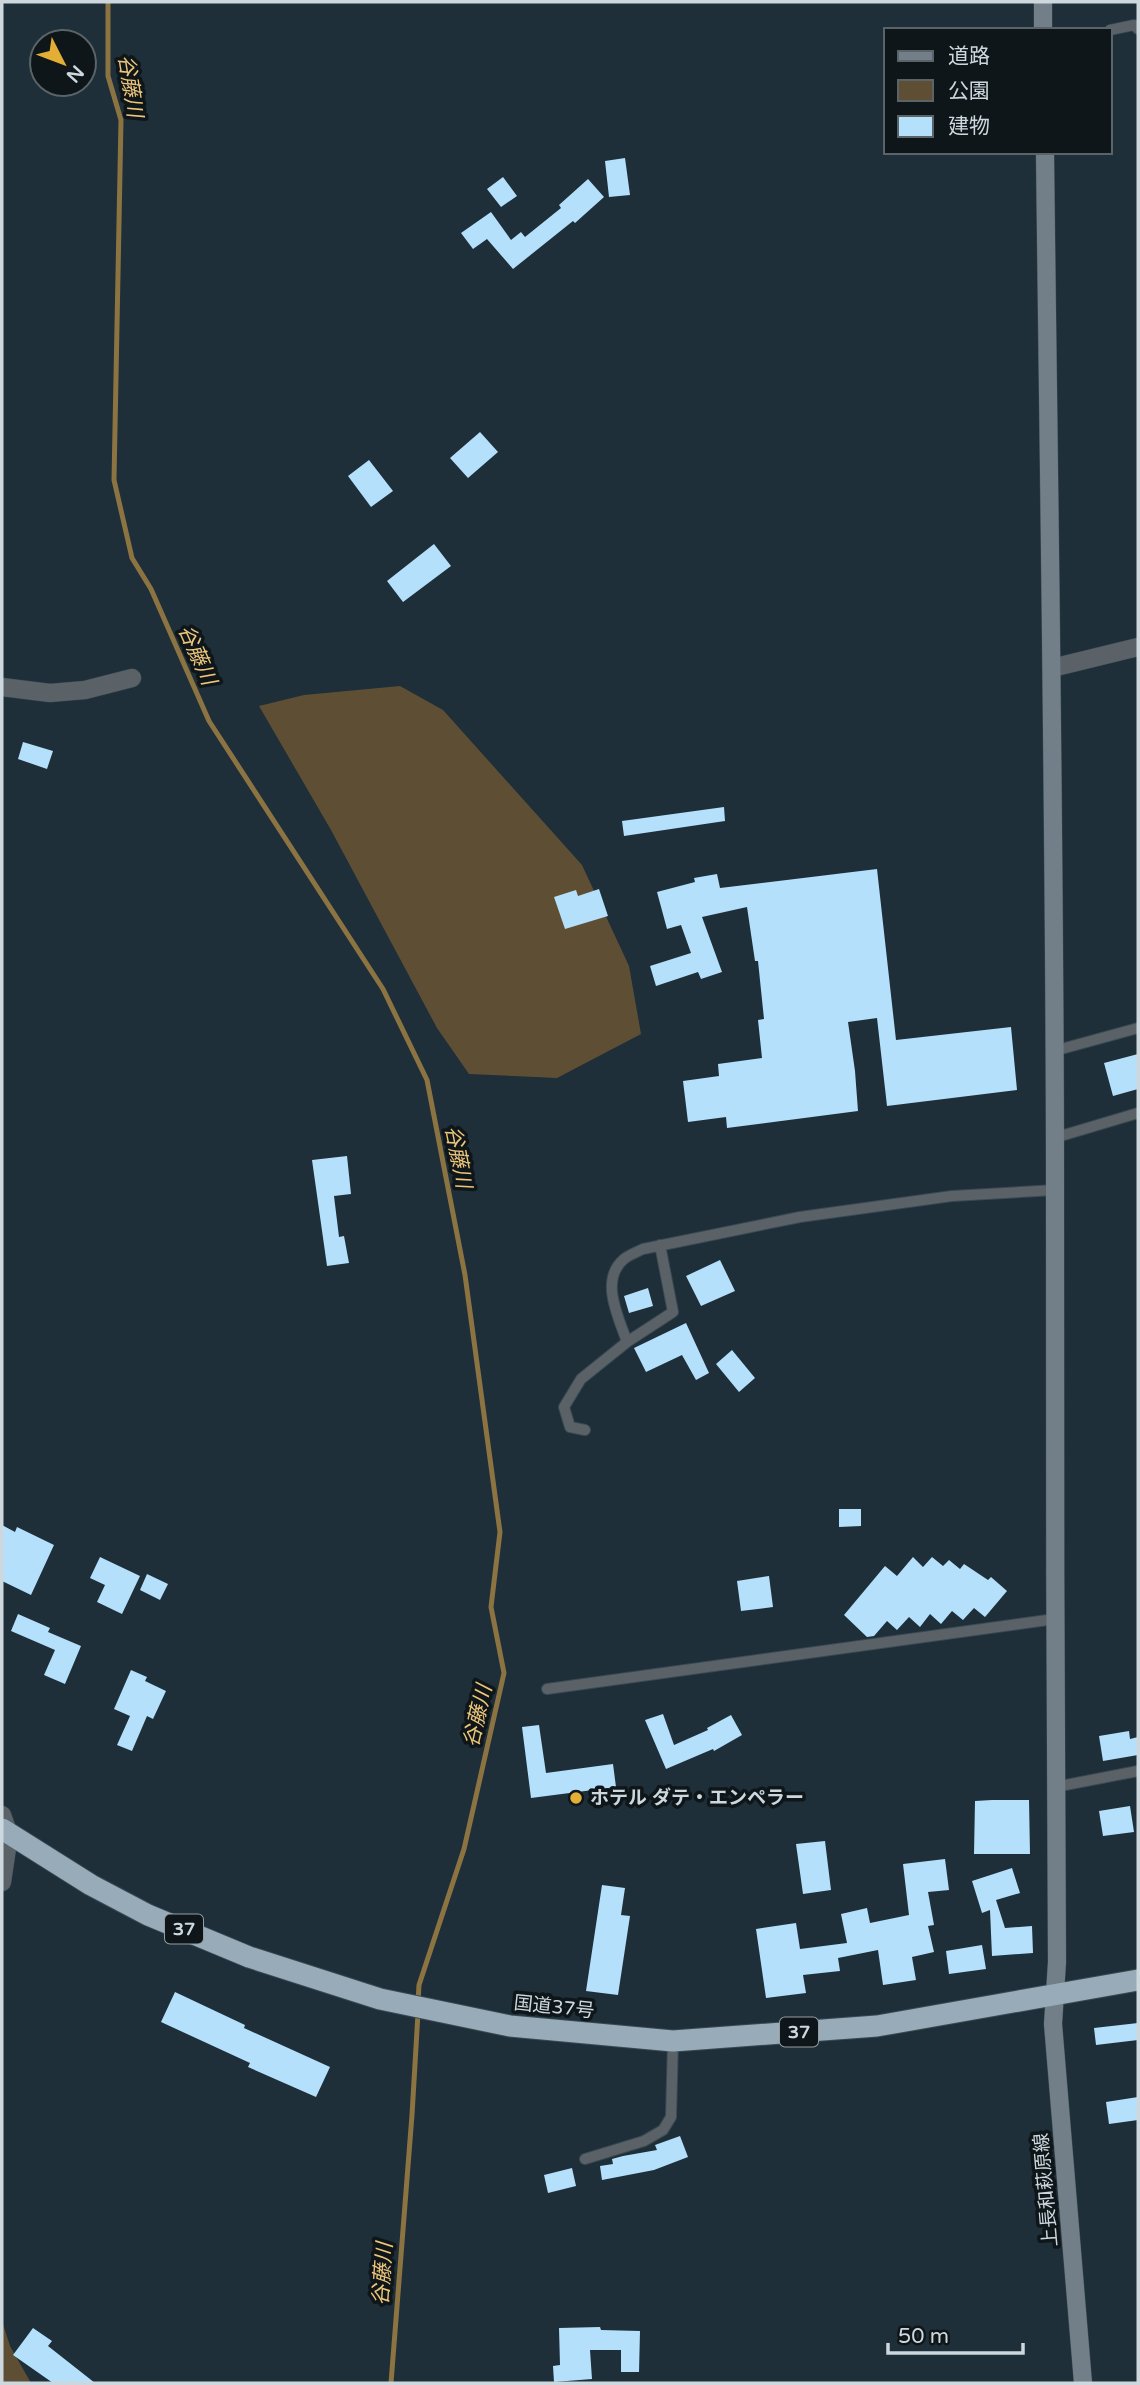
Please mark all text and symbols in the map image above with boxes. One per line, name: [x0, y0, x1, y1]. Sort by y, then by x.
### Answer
north arrow: [28, 28, 98, 98]
legend: [884, 28, 1112, 154]
text: 道路: [948, 44, 990, 69]
water label: 谷藤川: [113, 53, 148, 121]
text: N: [62, 61, 88, 87]
text: 公園: [948, 79, 990, 104]
text: 建物: [948, 114, 990, 139]
water label: 谷藤川: [173, 621, 222, 691]
water label: 谷藤川: [440, 1124, 477, 1192]
water label: 谷藤川: [459, 1681, 498, 1750]
place label: ホテル ダテ・エンペラー: [590, 1787, 804, 1809]
marker: ホテル ダテ・エンペラー: [568, 1790, 584, 1806]
road number: 37: [165, 1914, 203, 1943]
street label: 国道37号: [513, 1992, 595, 2022]
road number: 37: [780, 2018, 818, 2046]
street label: 上長和萩原線: [1030, 2132, 1062, 2248]
water label: 谷藤川: [368, 2240, 398, 2306]
scale bar: [888, 2312, 1023, 2356]
text: 50 m: [898, 2324, 949, 2349]

